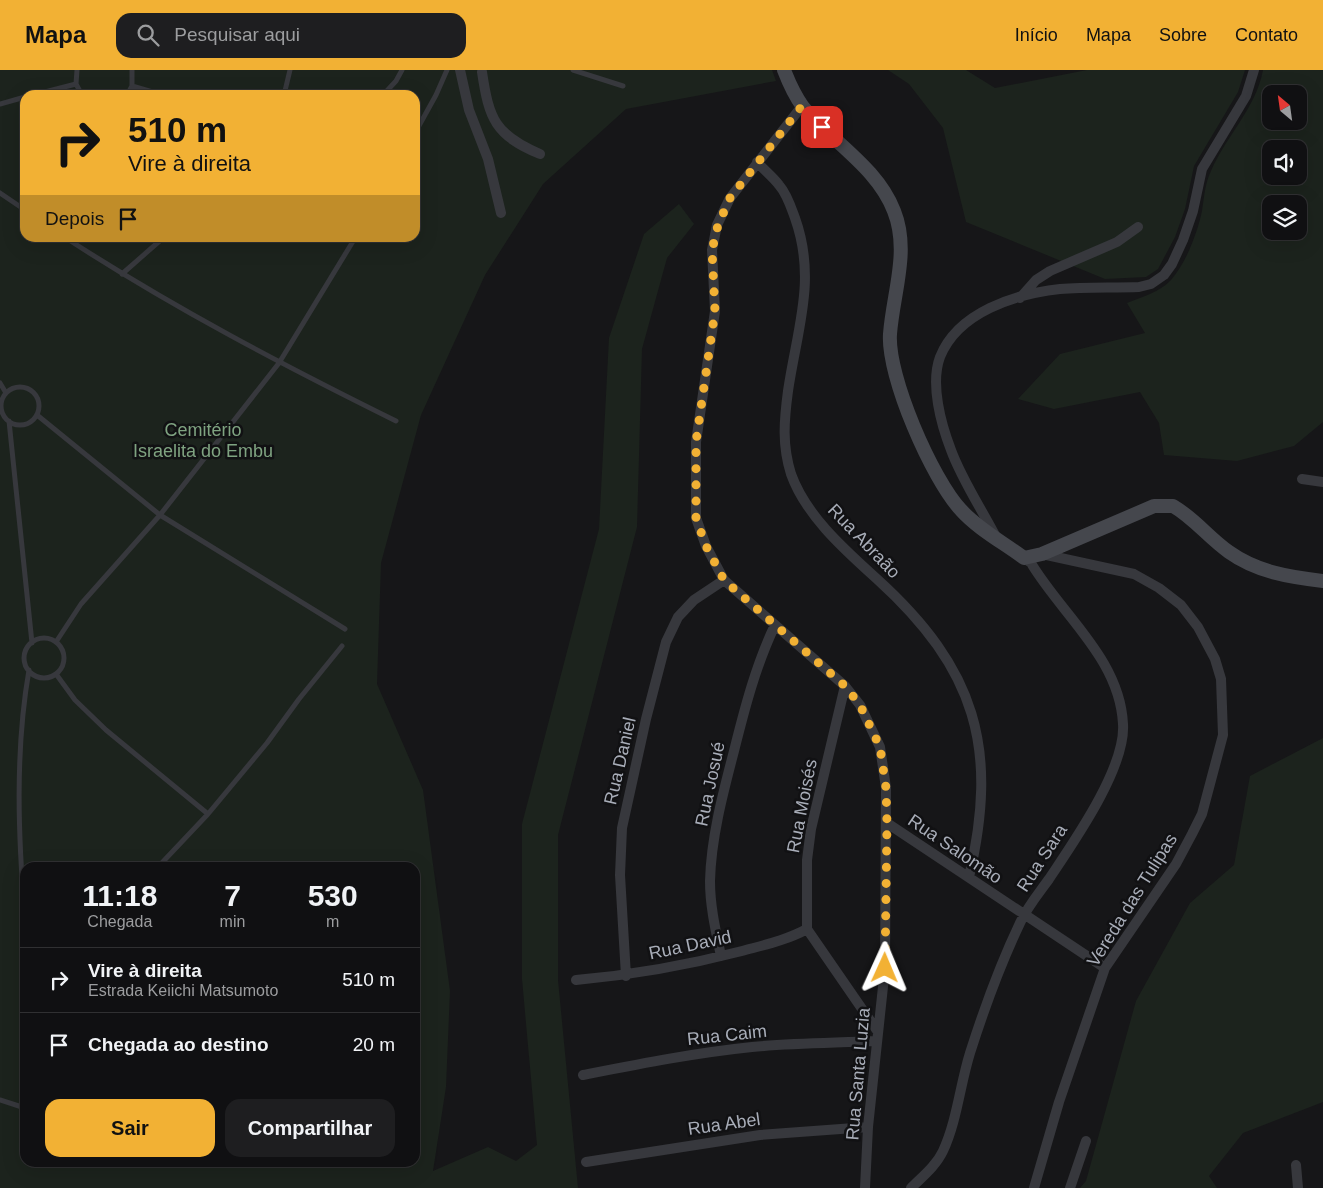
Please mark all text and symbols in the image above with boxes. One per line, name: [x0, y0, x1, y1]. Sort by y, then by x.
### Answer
search box: [116, 13, 466, 58]
text: Mapa: [25, 21, 86, 48]
icon: search: [134, 21, 162, 49]
text: Pesquisar aqui: [174, 24, 300, 45]
text: Início: [1015, 25, 1058, 45]
text: Mapa: [1086, 25, 1131, 45]
text: Sobre: [1159, 25, 1207, 45]
text: Contato: [1235, 25, 1298, 45]
north arrow: [1262, 85, 1308, 130]
map controls: [1262, 85, 1307, 240]
pin: [801, 106, 843, 148]
icon: right: [45, 110, 110, 175]
text: 510 m: [128, 110, 227, 149]
icon: arrive: [808, 113, 836, 141]
button: sound: [1262, 140, 1307, 185]
text: Vire à direita: [128, 151, 251, 176]
button: layers: [1262, 195, 1307, 240]
icon: arrive: [114, 205, 142, 233]
text: Depois: [45, 208, 104, 229]
park label: Cemitério Israelita do Embu: [133, 420, 273, 461]
street label: Rua Abraão: [824, 500, 904, 582]
street label: Rua Daniel: [600, 715, 640, 807]
street label: Rua Josué: [691, 740, 729, 828]
street label: Rua Moisés: [783, 757, 821, 855]
street label: Rua Salomão: [904, 810, 1006, 888]
street label: Rua Sara: [1013, 820, 1072, 895]
street label: Vereda das Tulipas: [1083, 830, 1181, 970]
text: 11:18: [82, 879, 157, 912]
text: 7: [224, 879, 241, 912]
text: 530: [308, 879, 358, 912]
text: Chegada: [87, 913, 152, 930]
text: min: [220, 913, 245, 930]
text: m: [326, 913, 339, 930]
street label: Rua David: [647, 926, 733, 964]
position arrow: [858, 941, 910, 993]
text: Vire à direita: [88, 960, 202, 981]
icon: right: [45, 966, 73, 994]
text: 510 m: [342, 969, 395, 990]
text: Estrada Keiichi Matsumoto: [88, 982, 278, 999]
street label: Rua Santa Luzia: [842, 1006, 874, 1141]
street label: Rua Caim: [686, 1021, 768, 1049]
icon: arrive: [45, 1031, 73, 1059]
text: Chegada ao destino: [88, 1034, 269, 1055]
text: 20 m: [353, 1034, 395, 1055]
button: Sair: [45, 1099, 215, 1157]
button: Compartilhar: [225, 1099, 395, 1157]
street label: Rua Abel: [686, 1109, 762, 1139]

